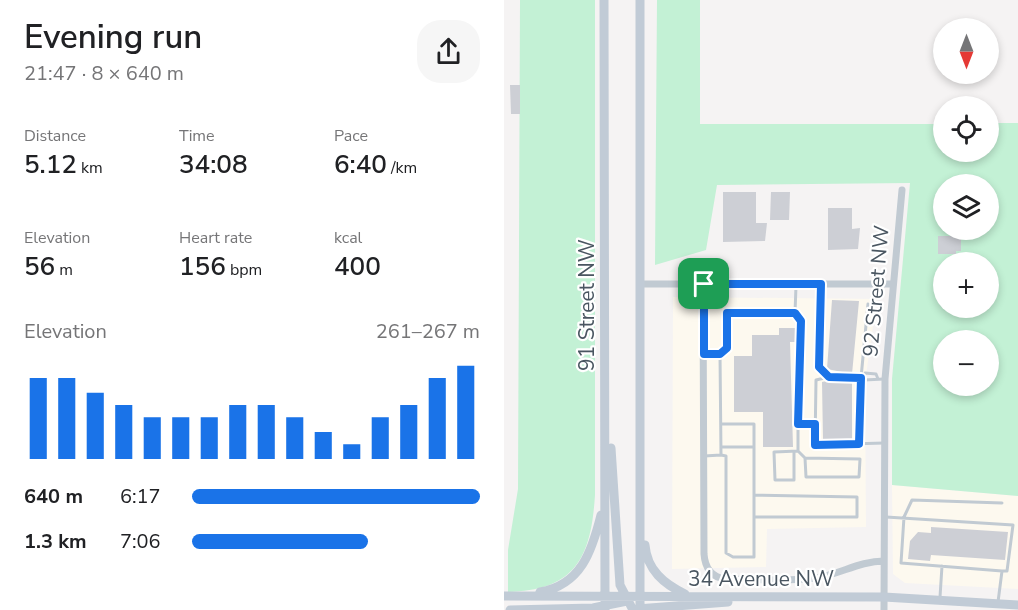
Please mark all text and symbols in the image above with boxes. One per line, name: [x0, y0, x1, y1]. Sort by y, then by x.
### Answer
text: Evening run: [24, 15, 202, 60]
north arrow: [933, 18, 999, 84]
map controls: [933, 18, 999, 396]
button: share: [417, 20, 480, 83]
text: 21:47 · 8 × 640 m: [24, 60, 184, 87]
button: locate: [933, 96, 999, 162]
text: Distance: [24, 125, 86, 147]
text: Time: [179, 125, 215, 147]
text: Pace: [334, 125, 368, 147]
text: 5.12: [24, 147, 77, 182]
text: 34:08: [179, 147, 248, 182]
text: 6:40: [334, 147, 387, 182]
text: km: [77, 157, 103, 179]
text: /km: [387, 157, 417, 179]
button: layers: [933, 174, 999, 240]
street label: 92 Street NW: [856, 224, 896, 358]
text: Elevation: [24, 227, 90, 249]
text: Heart rate: [179, 227, 252, 249]
text: kcal: [334, 227, 362, 249]
street label: 91 Street NW: [573, 239, 601, 371]
text: 56: [24, 249, 55, 284]
text: 156: [179, 249, 226, 284]
text: 400: [334, 249, 381, 284]
button: +: [933, 252, 999, 318]
pin: [678, 258, 729, 309]
text: m: [55, 259, 73, 281]
text: bpm: [226, 259, 262, 281]
icon: arrive: [687, 267, 720, 300]
text: Elevation: [24, 318, 107, 345]
text: 261–267 m: [376, 318, 480, 345]
button: −: [933, 330, 999, 396]
text: 640 m: [24, 483, 83, 510]
text: 6:17: [120, 483, 161, 510]
text: 1.3 km: [24, 528, 87, 555]
text: 7:06: [120, 528, 161, 555]
street label: 34 Avenue NW: [688, 565, 834, 593]

